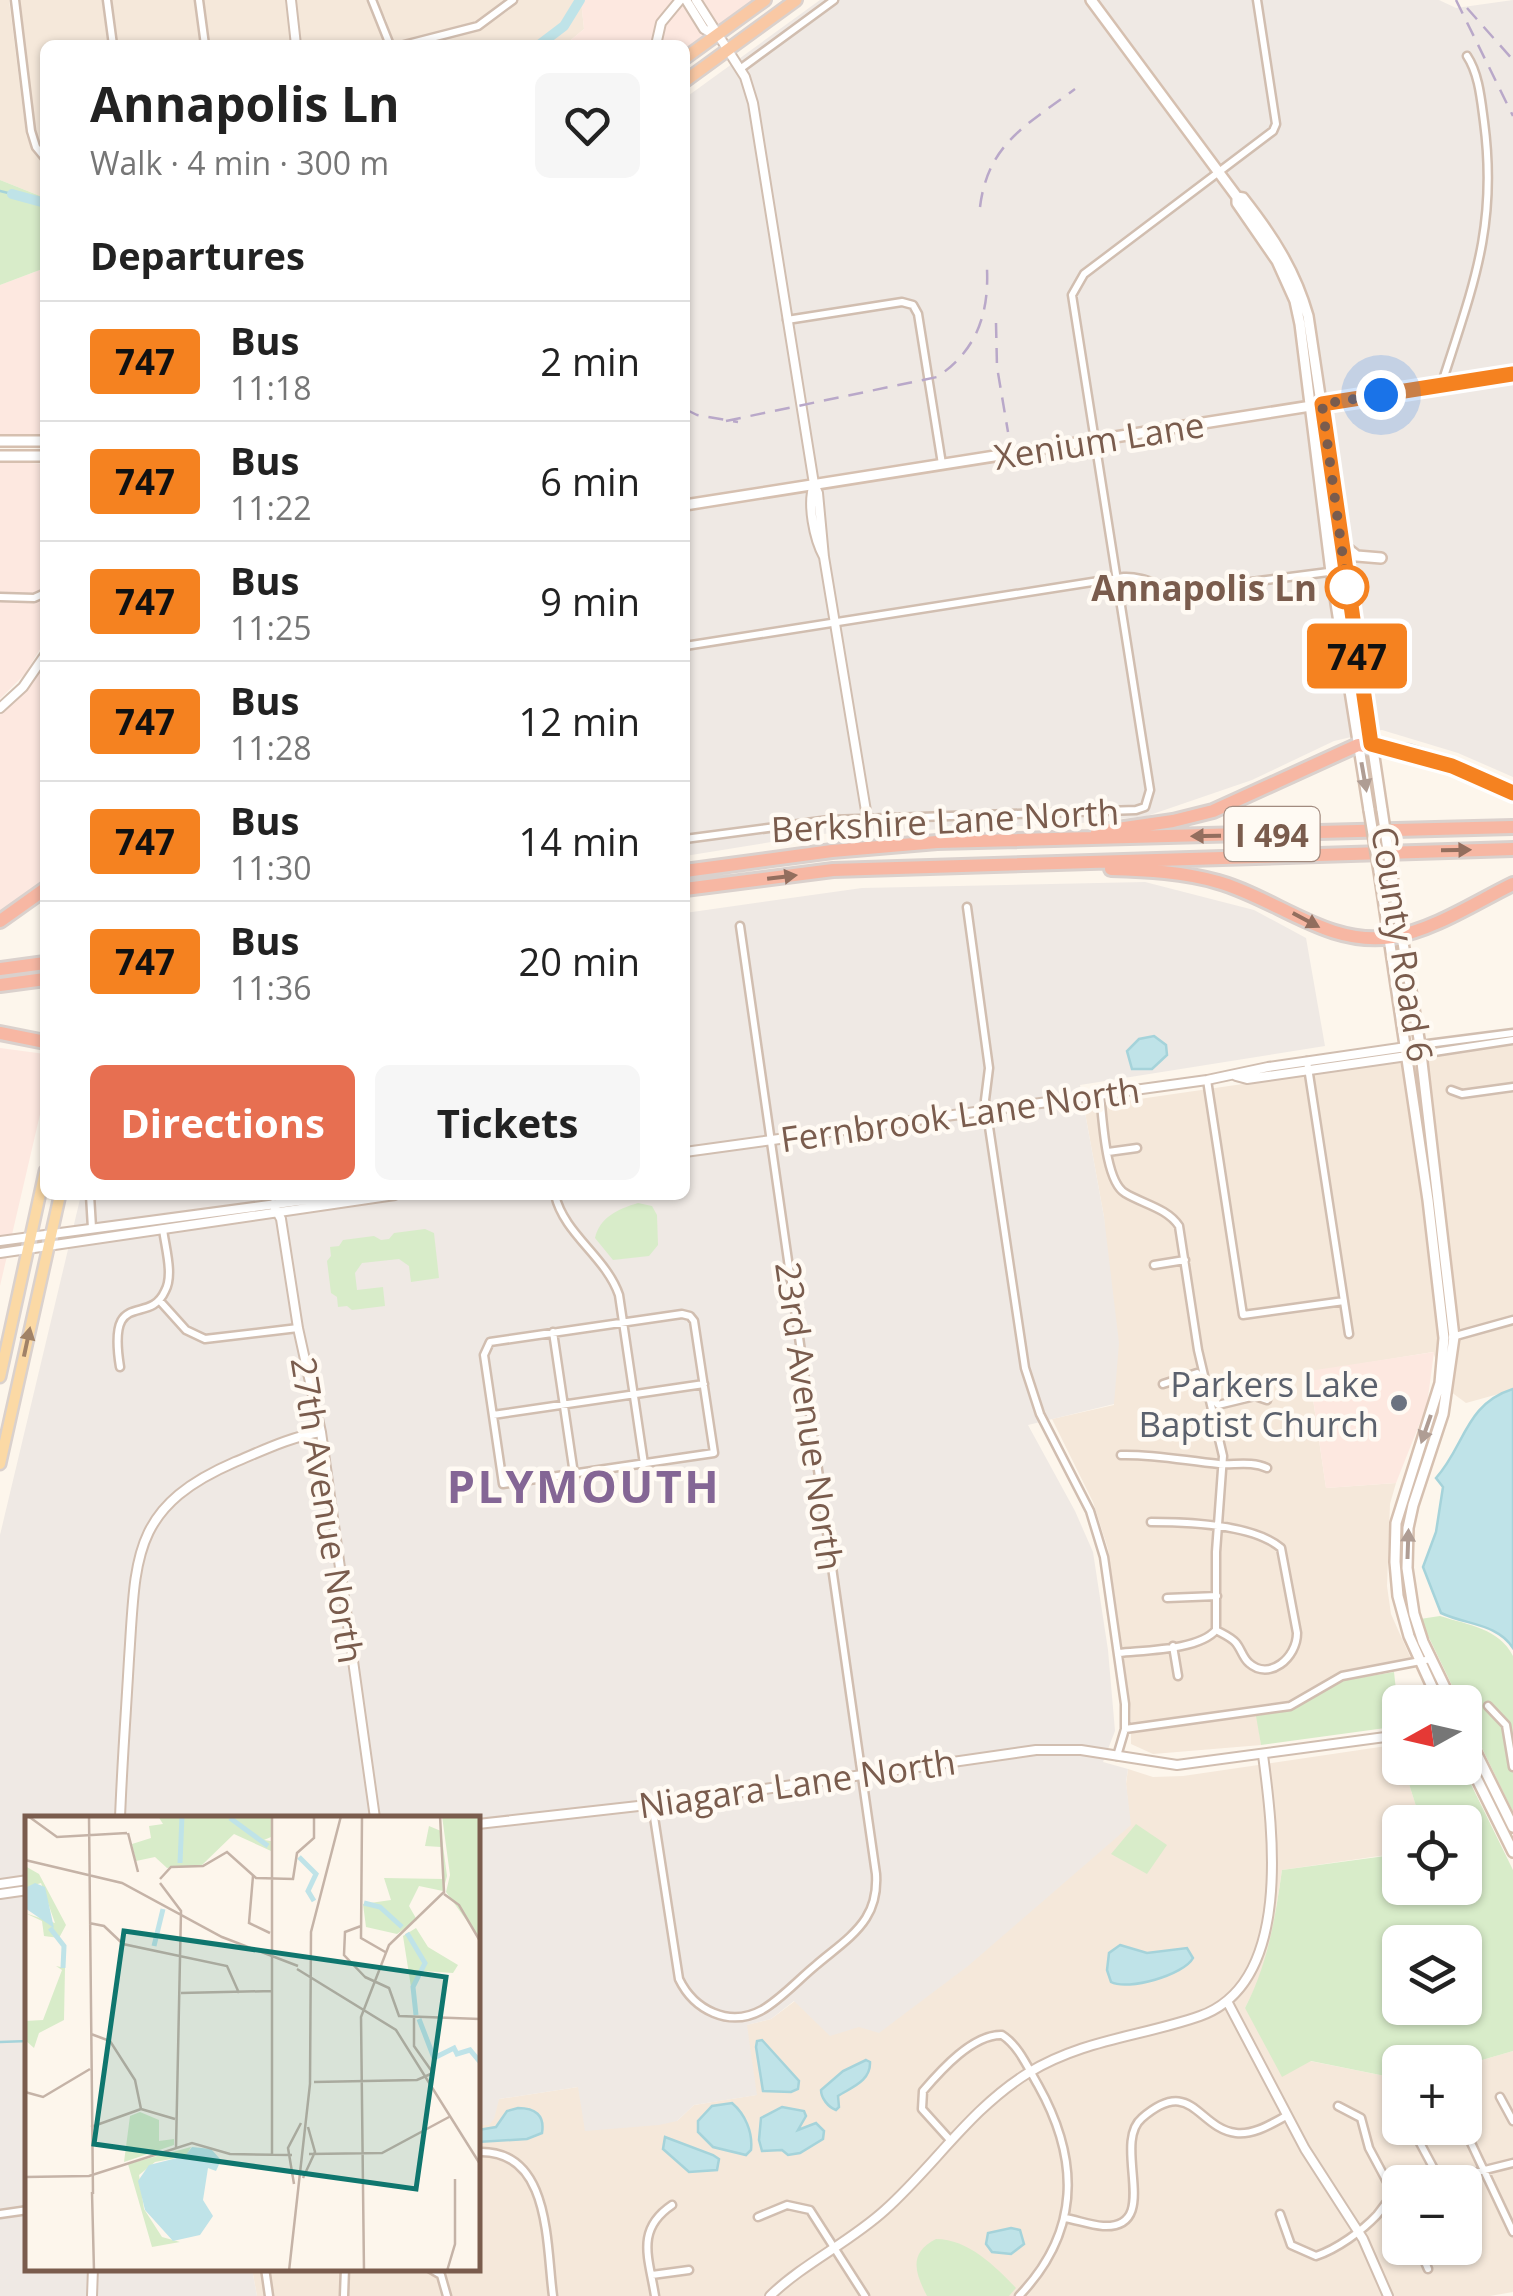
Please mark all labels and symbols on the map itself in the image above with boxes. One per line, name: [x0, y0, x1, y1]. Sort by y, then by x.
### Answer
your location: [1356, 370, 1406, 420]
street label: Xenium Lane: [991, 400, 1207, 480]
place label: Annapolis Ln: [1091, 564, 1317, 611]
marker: Annapolis Ln: [1326, 566, 1368, 608]
line badge: 747: [1300, 624, 1414, 688]
one-way arrow: [1357, 762, 1372, 793]
street label: Berkshire Lane North: [770, 787, 1120, 853]
road number: I 494: [1224, 807, 1320, 861]
street label: County Road 6: [1361, 823, 1445, 1065]
one-way arrow: [1189, 828, 1221, 844]
one-way arrow: [1440, 842, 1472, 858]
one-way arrow: [766, 868, 798, 884]
one-way arrow: [1292, 911, 1321, 928]
street label: Fernbrook Lane North: [777, 1066, 1143, 1162]
street label: 23rd Avenue North: [765, 1259, 855, 1573]
one-way arrow: [19, 1326, 35, 1357]
street label: 27th Avenue North: [281, 1353, 375, 1667]
place label: Parkers Lake Baptist Church: [1138, 1360, 1379, 1447]
marker: Parkers Lake Baptist Church: [1388, 1392, 1410, 1414]
one-way arrow: [1417, 1414, 1432, 1444]
district label: PLYMOUTH: [447, 1455, 721, 1516]
one-way arrow: [1400, 1527, 1416, 1559]
north arrow: [1382, 1685, 1482, 1785]
street label: Niagara Lane North: [636, 1737, 958, 1829]
inset map: [25, 1816, 480, 2271]

